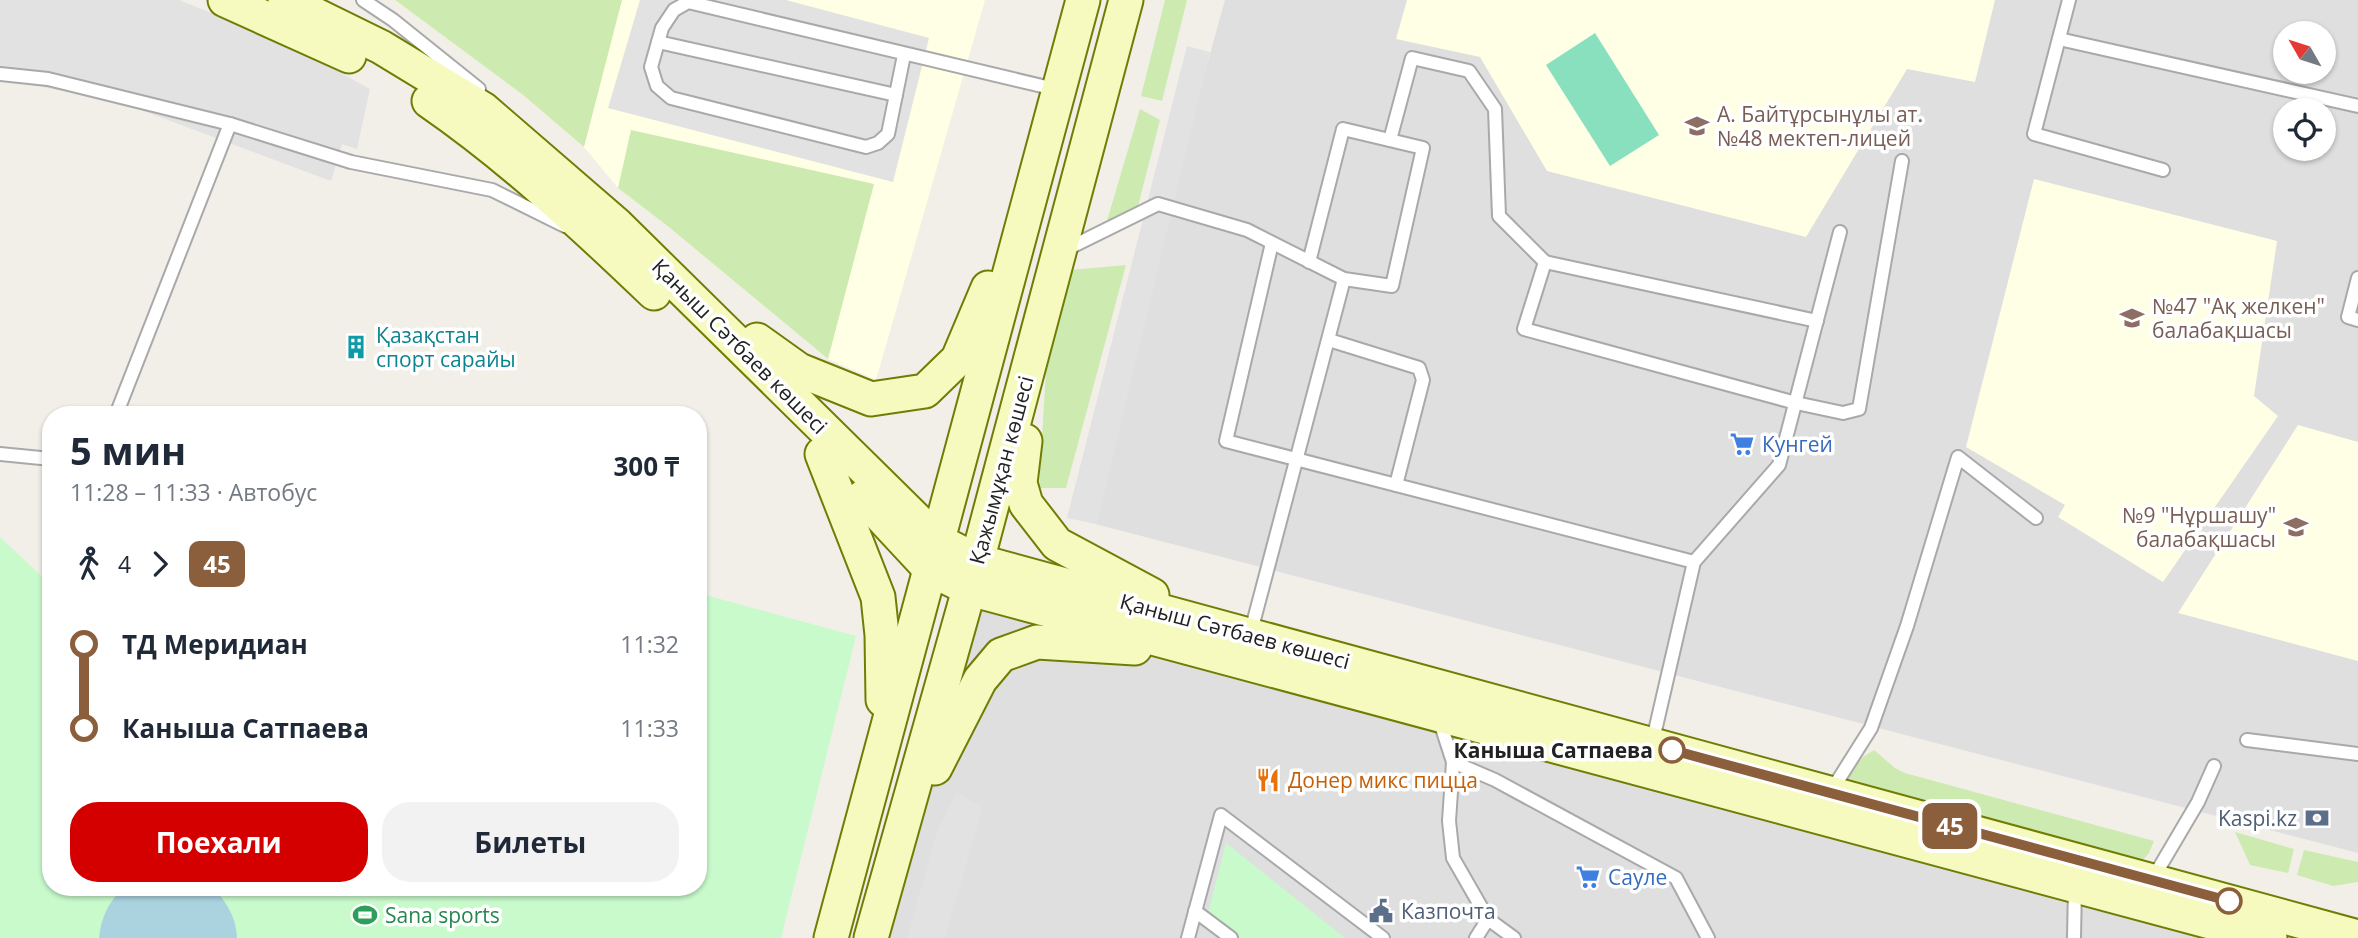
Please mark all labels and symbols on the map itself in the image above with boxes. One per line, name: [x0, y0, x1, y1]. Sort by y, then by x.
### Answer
north arrow: [2273, 21, 2336, 84]
place label: А. Байтұрсынұлы ат. №48 мектеп-лицей: [1717, 100, 1923, 152]
school or university icon: А. Байтұрсынұлы ат. №48 мектеп-лицей: [1683, 112, 1711, 140]
street label: Қаныш Сәтбаев көшесі: [646, 252, 834, 440]
place label: №47 "Ақ желкен" балабақшасы: [2152, 292, 2325, 344]
school or university icon: №47 "Ақ желкен" балабақшасы: [2118, 304, 2146, 332]
place label: Қазақстан спорт сарайы: [376, 321, 516, 373]
building icon: Қазақстан спорт сарайы: [342, 333, 370, 361]
street label: Қажымұқан көшесі: [962, 373, 1040, 567]
supermarket icon: Кунгей: [1728, 430, 1756, 458]
place label: Кунгей: [1762, 430, 1833, 458]
place label: №9 "Нұршашу" балабақшасы: [2122, 501, 2276, 553]
school or university icon: №9 "Нұршашу" балабақшасы: [2282, 513, 2310, 541]
street label: Қаныш Сәтбаев көшесі: [1117, 587, 1353, 675]
place label: Каныша Сатпаева: [1454, 736, 1653, 764]
marker: Каныша Сатпаева: [1659, 737, 1685, 763]
restaurant icon: Донер микс пицца: [1254, 766, 1282, 794]
place label: Донер микс пицца: [1288, 766, 1478, 794]
line badge: 45: [1918, 803, 1982, 849]
place label: Kaspi.kz: [2218, 804, 2297, 832]
bank icon: Kaspi.kz: [2303, 804, 2331, 832]
supermarket icon: Сауле: [1574, 863, 1602, 891]
place label: Сауле: [1608, 863, 1667, 891]
unlabelled marker: [2216, 888, 2242, 914]
public building icon: Казпочта: [1367, 897, 1395, 925]
place label: Казпочта: [1401, 897, 1496, 925]
sports icon: Sana sports: [351, 901, 379, 929]
place label: Sana sports: [385, 901, 500, 929]

